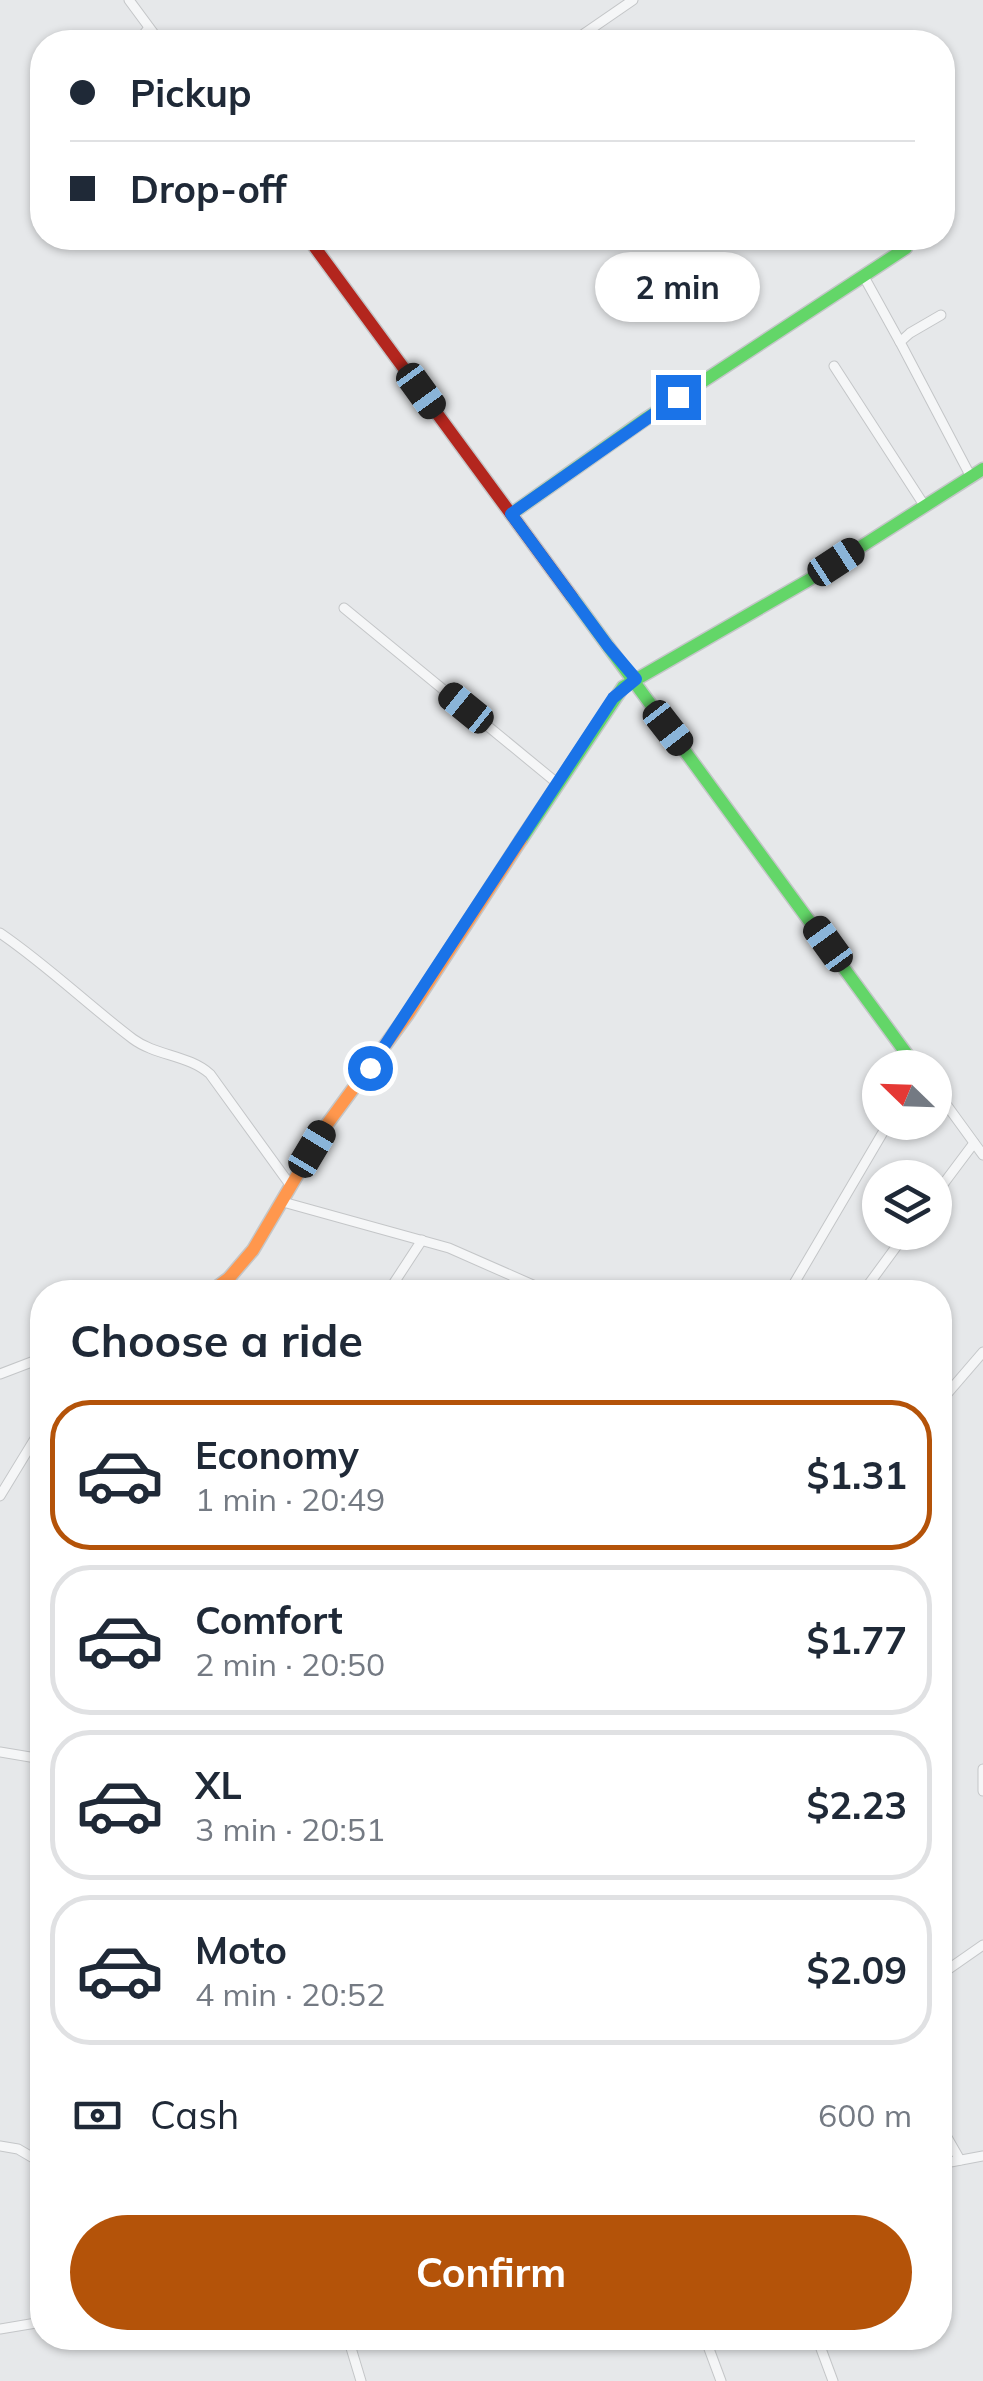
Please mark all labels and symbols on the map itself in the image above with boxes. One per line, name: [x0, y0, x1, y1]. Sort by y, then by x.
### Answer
callout: 2 min: [596, 252, 760, 322]
car: [391, 358, 451, 424]
route end: [656, 375, 701, 420]
car: [803, 533, 869, 591]
car: [433, 677, 499, 739]
car: [638, 695, 698, 761]
car: [798, 911, 858, 977]
route start: [348, 1046, 393, 1091]
north arrow: [862, 1050, 952, 1140]
car: [284, 1116, 340, 1182]

